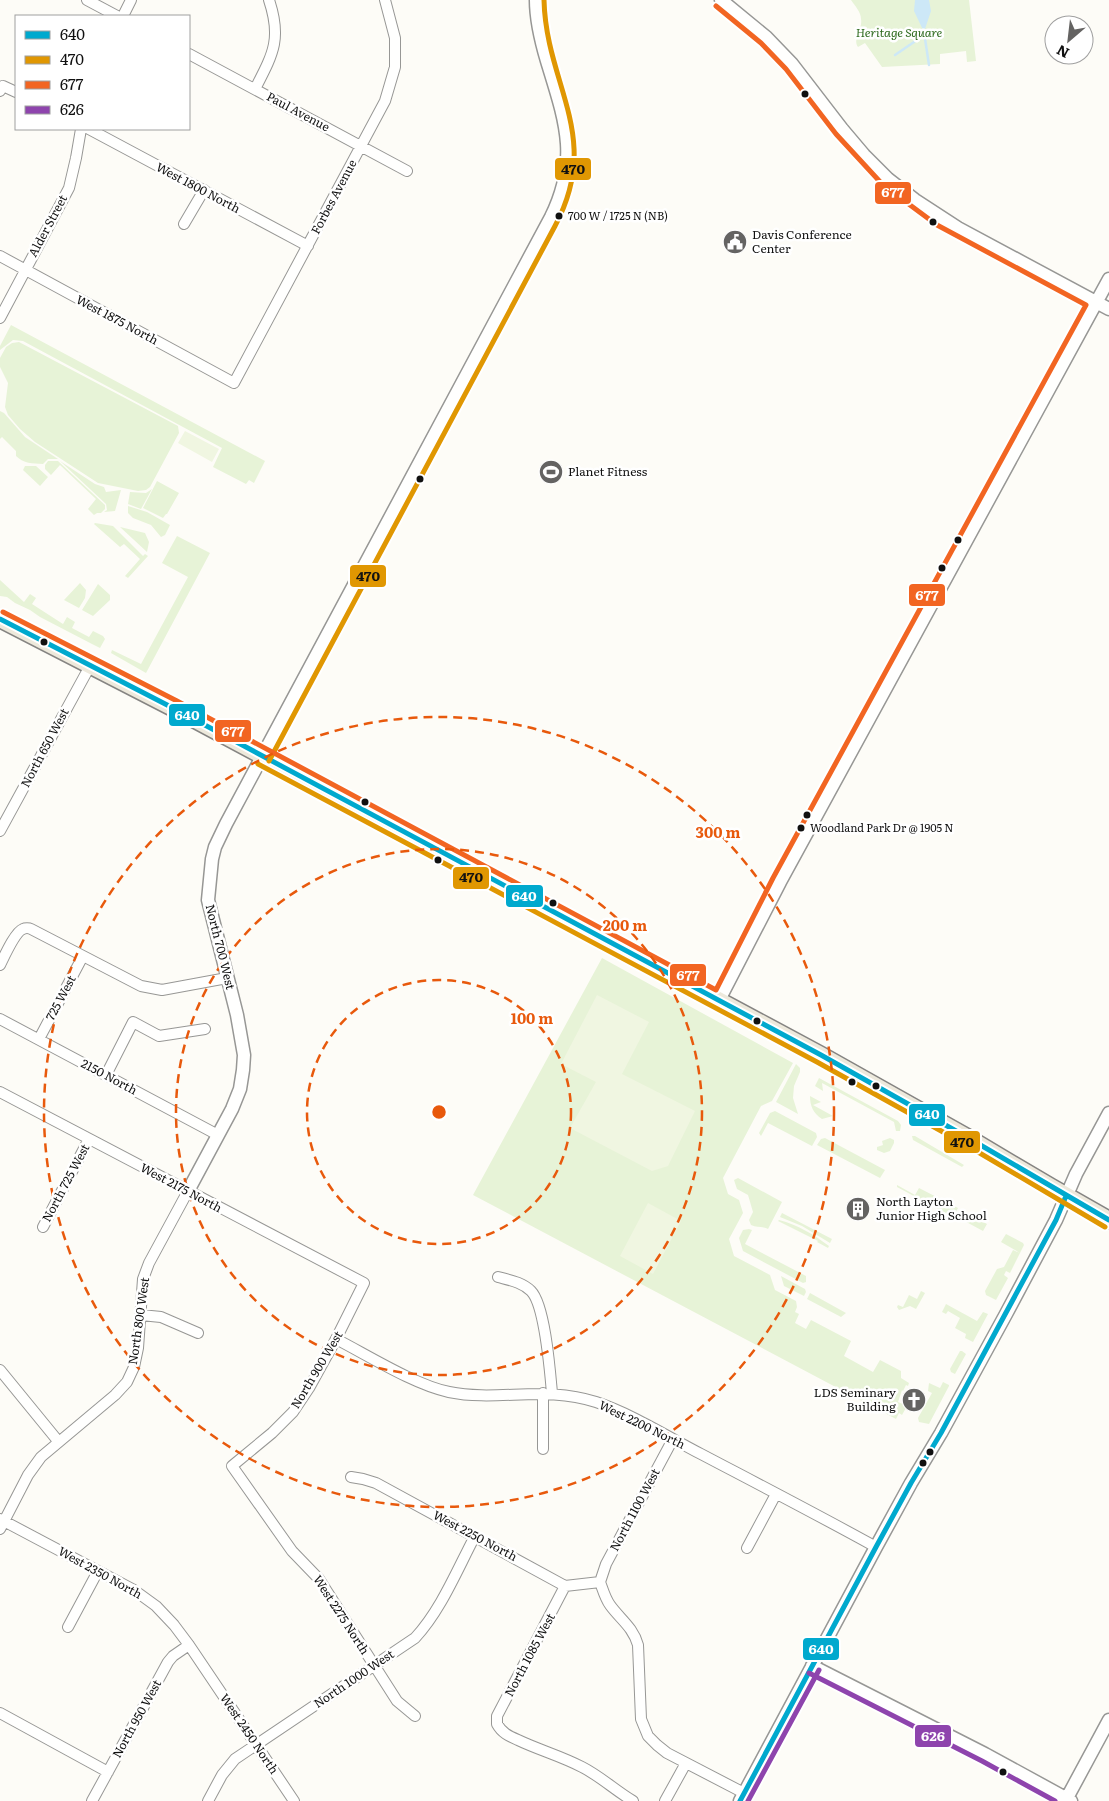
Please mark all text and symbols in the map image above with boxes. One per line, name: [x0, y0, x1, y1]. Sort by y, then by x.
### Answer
legend: [15, 15, 190, 130]
north arrow: [1044, 15, 1094, 65]
text: 640: [60, 22, 85, 45]
park label: Heritage Square: [856, 23, 943, 41]
text: N: [1052, 41, 1072, 64]
text: 470: [60, 47, 84, 70]
text: 677: [60, 72, 84, 95]
street label: Paul Avenue: [264, 87, 333, 135]
unlabelled marker: [800, 89, 810, 99]
text: 626: [60, 97, 84, 120]
street label: Forbes Avenue: [306, 156, 360, 237]
street label: West 1800 North: [153, 157, 244, 217]
line badge: 470: [554, 157, 592, 181]
text: 470: [561, 158, 585, 178]
line badge: 677: [874, 181, 912, 205]
text: 677: [881, 181, 905, 201]
street label: Alder Street: [23, 191, 71, 260]
place label: 700 W / 1725 N (NB): [568, 207, 668, 223]
marker: 700 W / 1725 N (NB): [554, 211, 564, 221]
unlabelled marker: [928, 217, 938, 227]
place label: Davis Conference Center: [752, 225, 852, 257]
public building icon: Davis Conference Center: [722, 229, 748, 255]
street label: West 1875 North: [73, 290, 162, 348]
sports icon: Planet Fitness: [538, 459, 564, 485]
place label: Planet Fitness: [568, 462, 648, 480]
unlabelled marker: [415, 474, 425, 484]
unlabelled marker: [953, 535, 963, 545]
unlabelled marker: [937, 563, 947, 573]
line badge: 470: [349, 564, 387, 588]
text: 470: [356, 565, 380, 585]
line badge: 677: [908, 583, 946, 607]
text: 677: [915, 584, 939, 604]
unlabelled marker: [39, 637, 49, 647]
line badge: 640: [168, 703, 206, 727]
text: 640: [174, 704, 200, 724]
street label: North 650 West: [16, 705, 73, 790]
line badge: 677: [214, 719, 252, 743]
text: 677: [221, 720, 245, 740]
unlabelled marker: [360, 797, 370, 807]
unlabelled marker: [802, 810, 812, 820]
place label: Woodland Park Dr @ 1905 N: [810, 819, 954, 835]
text: 300 m: [696, 820, 740, 843]
marker: Woodland Park Dr @ 1905 N: [796, 823, 806, 833]
unlabelled marker: [433, 855, 443, 865]
line badge: 470: [452, 866, 490, 890]
text: 470: [459, 866, 483, 886]
line badge: 640: [505, 884, 544, 908]
text: 640: [511, 885, 537, 905]
unlabelled marker: [548, 898, 558, 908]
street label: North 700 West: [202, 902, 240, 992]
text: 200 m: [603, 913, 647, 936]
line badge: 677: [669, 963, 707, 987]
text: 677: [676, 964, 700, 984]
street label: 725 West: [41, 972, 80, 1023]
text: 100 m: [511, 1006, 553, 1029]
unlabelled marker: [752, 1016, 762, 1026]
street label: 2150 North: [78, 1054, 141, 1098]
unlabelled marker: [847, 1077, 857, 1087]
unlabelled marker: [871, 1081, 881, 1091]
centre of rings: [430, 1103, 448, 1121]
line badge: 640: [908, 1103, 946, 1127]
text: 640: [914, 1103, 940, 1123]
line badge: 470: [943, 1130, 981, 1154]
text: 470: [950, 1131, 974, 1151]
street label: North 725 West: [37, 1140, 93, 1225]
street label: West 2175 North: [137, 1158, 226, 1216]
place label: North Layton Junior High School: [876, 1192, 987, 1224]
building icon: North Layton Junior High School: [845, 1196, 871, 1222]
street label: North 800 West: [123, 1276, 153, 1366]
street label: North 900 West: [286, 1327, 347, 1412]
place label: LDS Seminary Building: [814, 1383, 896, 1415]
church icon: LDS Seminary Building: [901, 1387, 927, 1413]
street label: West 2200 North: [596, 1395, 689, 1453]
unlabelled marker: [925, 1447, 935, 1457]
unlabelled marker: [918, 1458, 928, 1468]
street label: North 1100 West: [605, 1465, 664, 1554]
street label: West 2250 North: [430, 1505, 521, 1565]
street label: West 2350 North: [55, 1542, 146, 1603]
street label: West 2275 North: [309, 1571, 374, 1658]
street label: North 1085 West: [499, 1609, 559, 1700]
line badge: 640: [802, 1637, 840, 1661]
text: 640: [808, 1638, 834, 1658]
street label: North 1000 West: [310, 1644, 397, 1712]
street label: North 950 West: [107, 1676, 165, 1761]
street label: West 2450 North: [216, 1690, 283, 1777]
line badge: 626: [914, 1724, 952, 1748]
text: 626: [921, 1725, 945, 1745]
unlabelled marker: [998, 1767, 1008, 1777]

